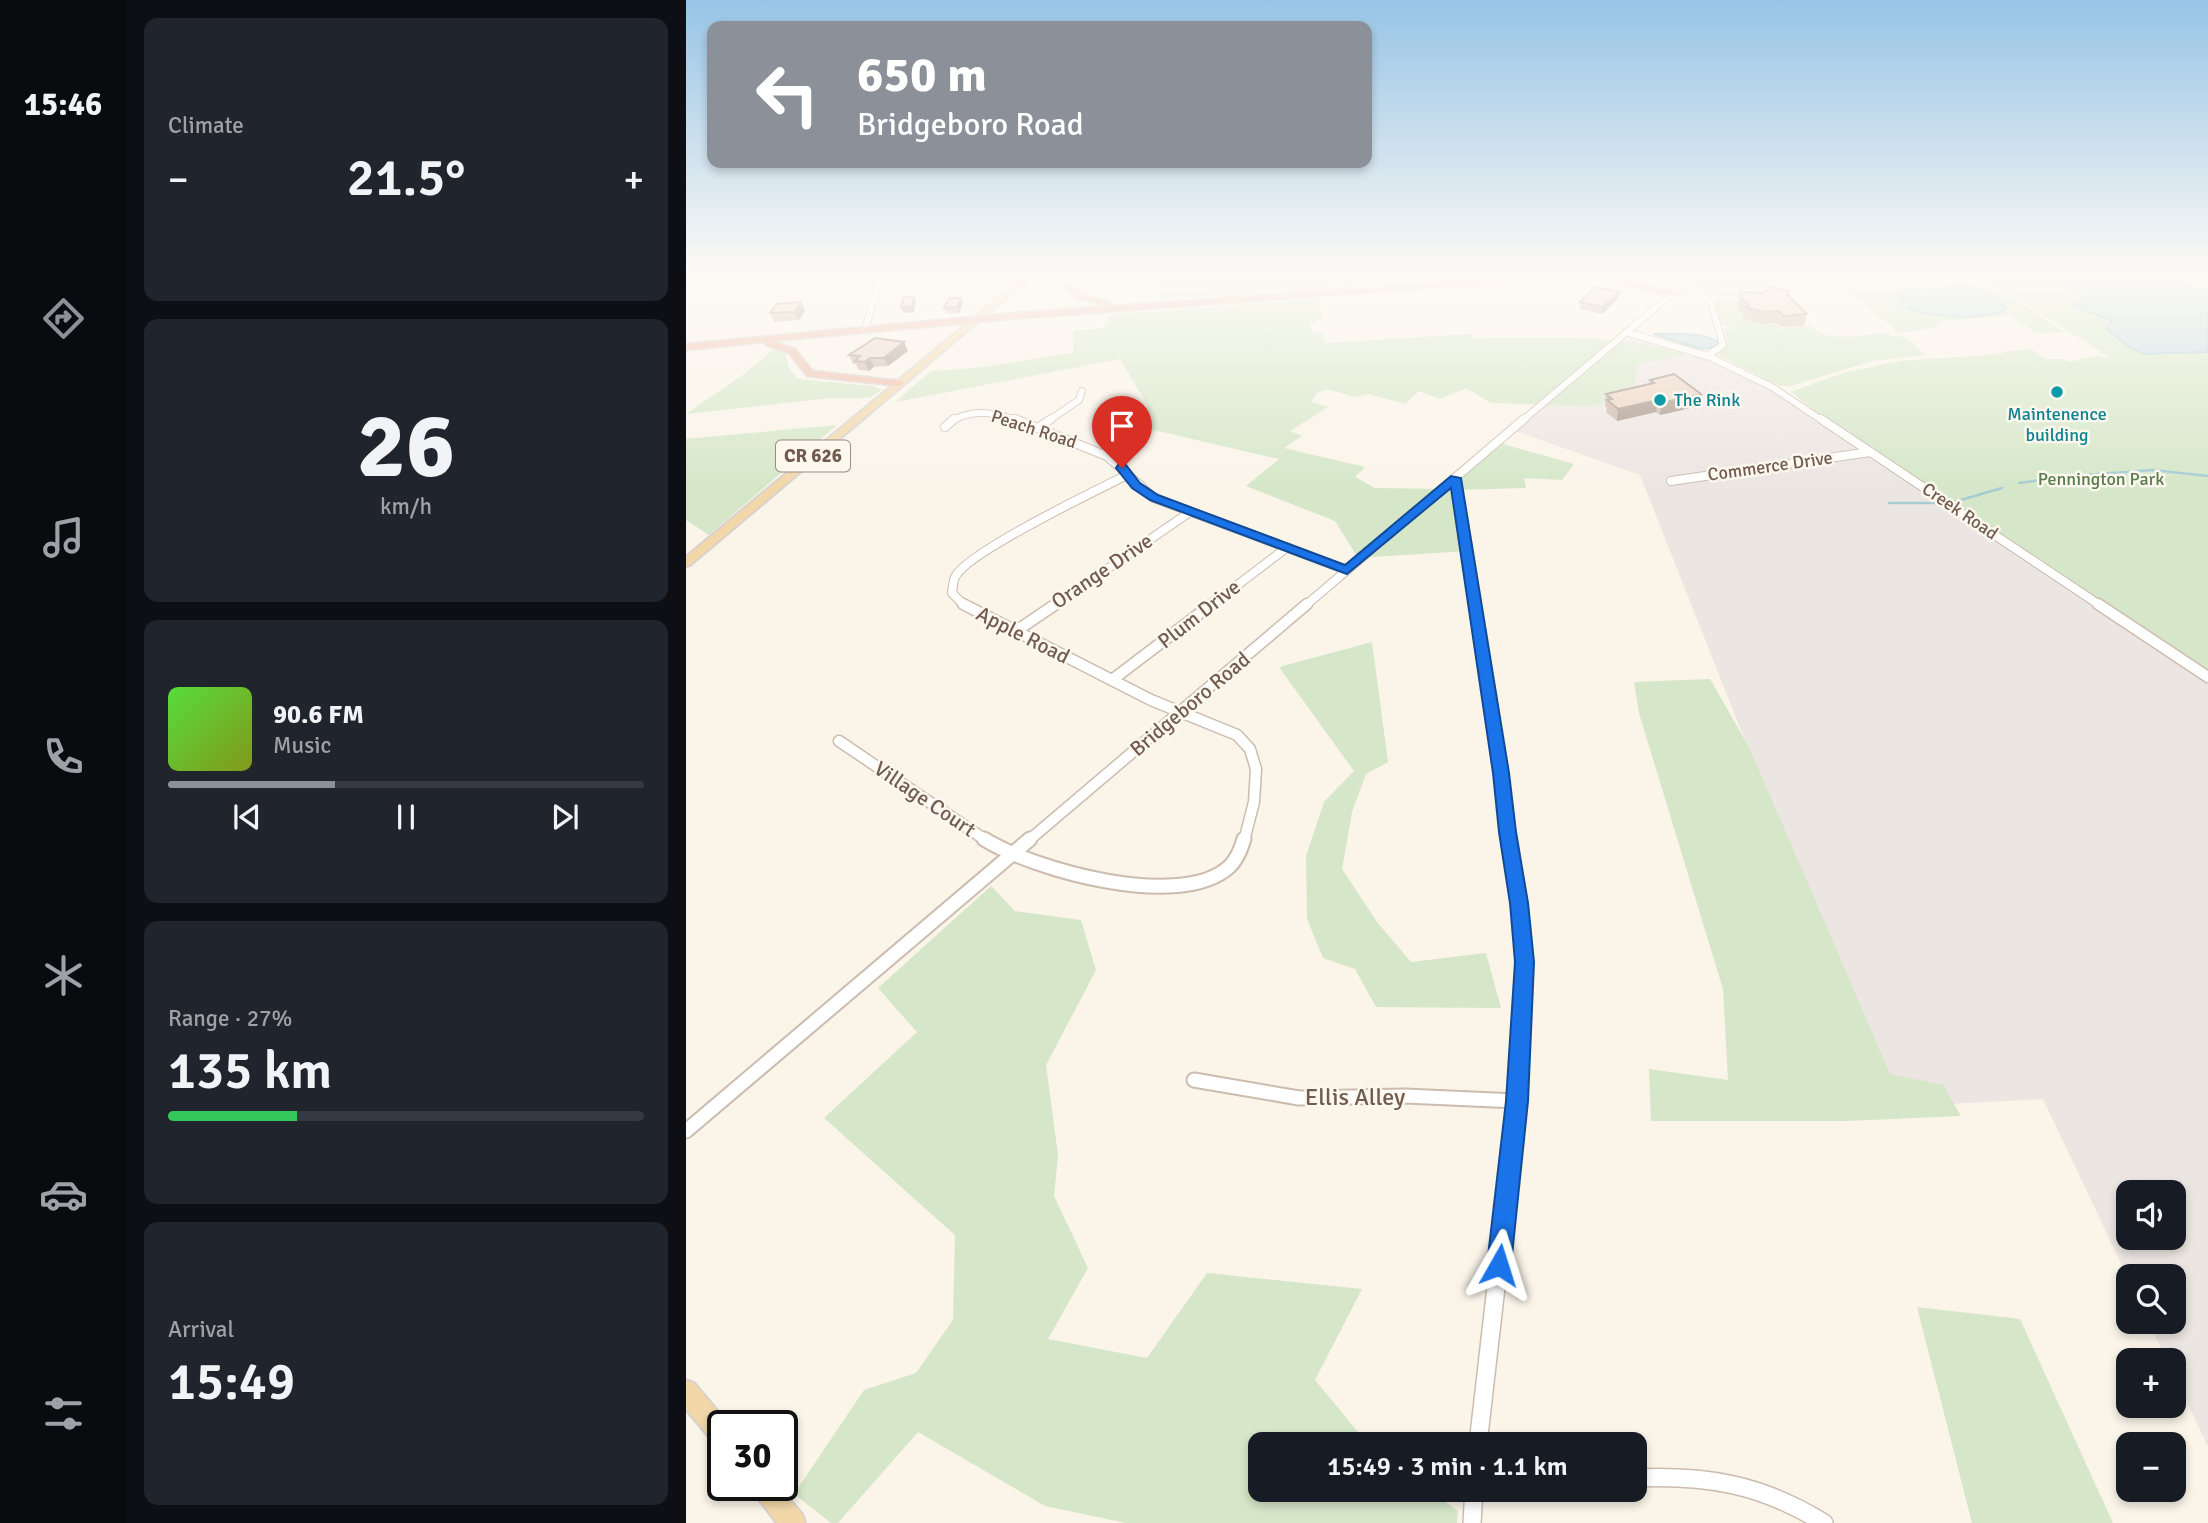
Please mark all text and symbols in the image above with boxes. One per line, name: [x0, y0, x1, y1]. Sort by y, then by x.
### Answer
text: 650 m: [857, 45, 987, 105]
icon: left: [742, 49, 833, 140]
text: 15:46: [24, 85, 102, 124]
text: Bridgeboro Road: [857, 105, 1084, 144]
text: Climate: [168, 111, 244, 140]
text: 21.5°: [347, 146, 465, 210]
text: −: [168, 156, 189, 203]
text: +: [623, 156, 644, 203]
icon: directions: [39, 294, 88, 343]
marker: Maintenence building: [2049, 384, 2065, 400]
place label: The Rink: [1674, 389, 1740, 411]
text: 26: [357, 390, 455, 503]
marker: The Rink: [1652, 392, 1668, 408]
pin: [1092, 396, 1152, 468]
place label: Maintenence building: [2007, 403, 2107, 446]
street label: Peach Road: [988, 405, 1080, 453]
icon: arrive: [1103, 407, 1141, 445]
road number: CR 626: [776, 440, 850, 471]
street label: Commerce Drive: [1706, 446, 1834, 486]
park label: Pennington Park: [2038, 468, 2164, 490]
street label: Creek Road: [1918, 478, 2002, 544]
text: km/h: [380, 492, 432, 521]
icon: music: [39, 513, 88, 562]
street label: Orange Drive: [1046, 528, 1158, 614]
street label: Plum Drive: [1153, 574, 1245, 654]
street label: Apple Road: [972, 600, 1074, 670]
street label: Bridgeboro Road: [1125, 646, 1255, 762]
text: 90.6 FM: [273, 699, 364, 731]
text: Music: [273, 731, 331, 760]
icon: phone: [39, 732, 88, 781]
street label: Village Court: [869, 755, 981, 843]
icon: previous: [228, 798, 266, 836]
icon: pause: [387, 798, 425, 836]
icon: next: [546, 798, 584, 836]
icon: climate: [39, 951, 88, 1000]
text: Range · 27%: [168, 1004, 292, 1033]
text: 135 km: [168, 1039, 332, 1103]
street label: Ellis Alley: [1305, 1082, 1405, 1112]
icon: car: [39, 1170, 88, 1219]
map controls: [2116, 1180, 2186, 1502]
button: sound: [2116, 1180, 2186, 1250]
position arrow: [1462, 1228, 1536, 1302]
button: search: [2116, 1264, 2186, 1334]
text: Arrival: [168, 1315, 234, 1344]
button: +: [2116, 1348, 2186, 1418]
text: 15:49: [168, 1350, 295, 1414]
icon: filters: [39, 1389, 88, 1438]
speed limit sign: 30: [707, 1410, 798, 1501]
button: −: [2116, 1432, 2186, 1502]
text: 15:49 · 3 min · 1.1 km: [1327, 1451, 1568, 1483]

